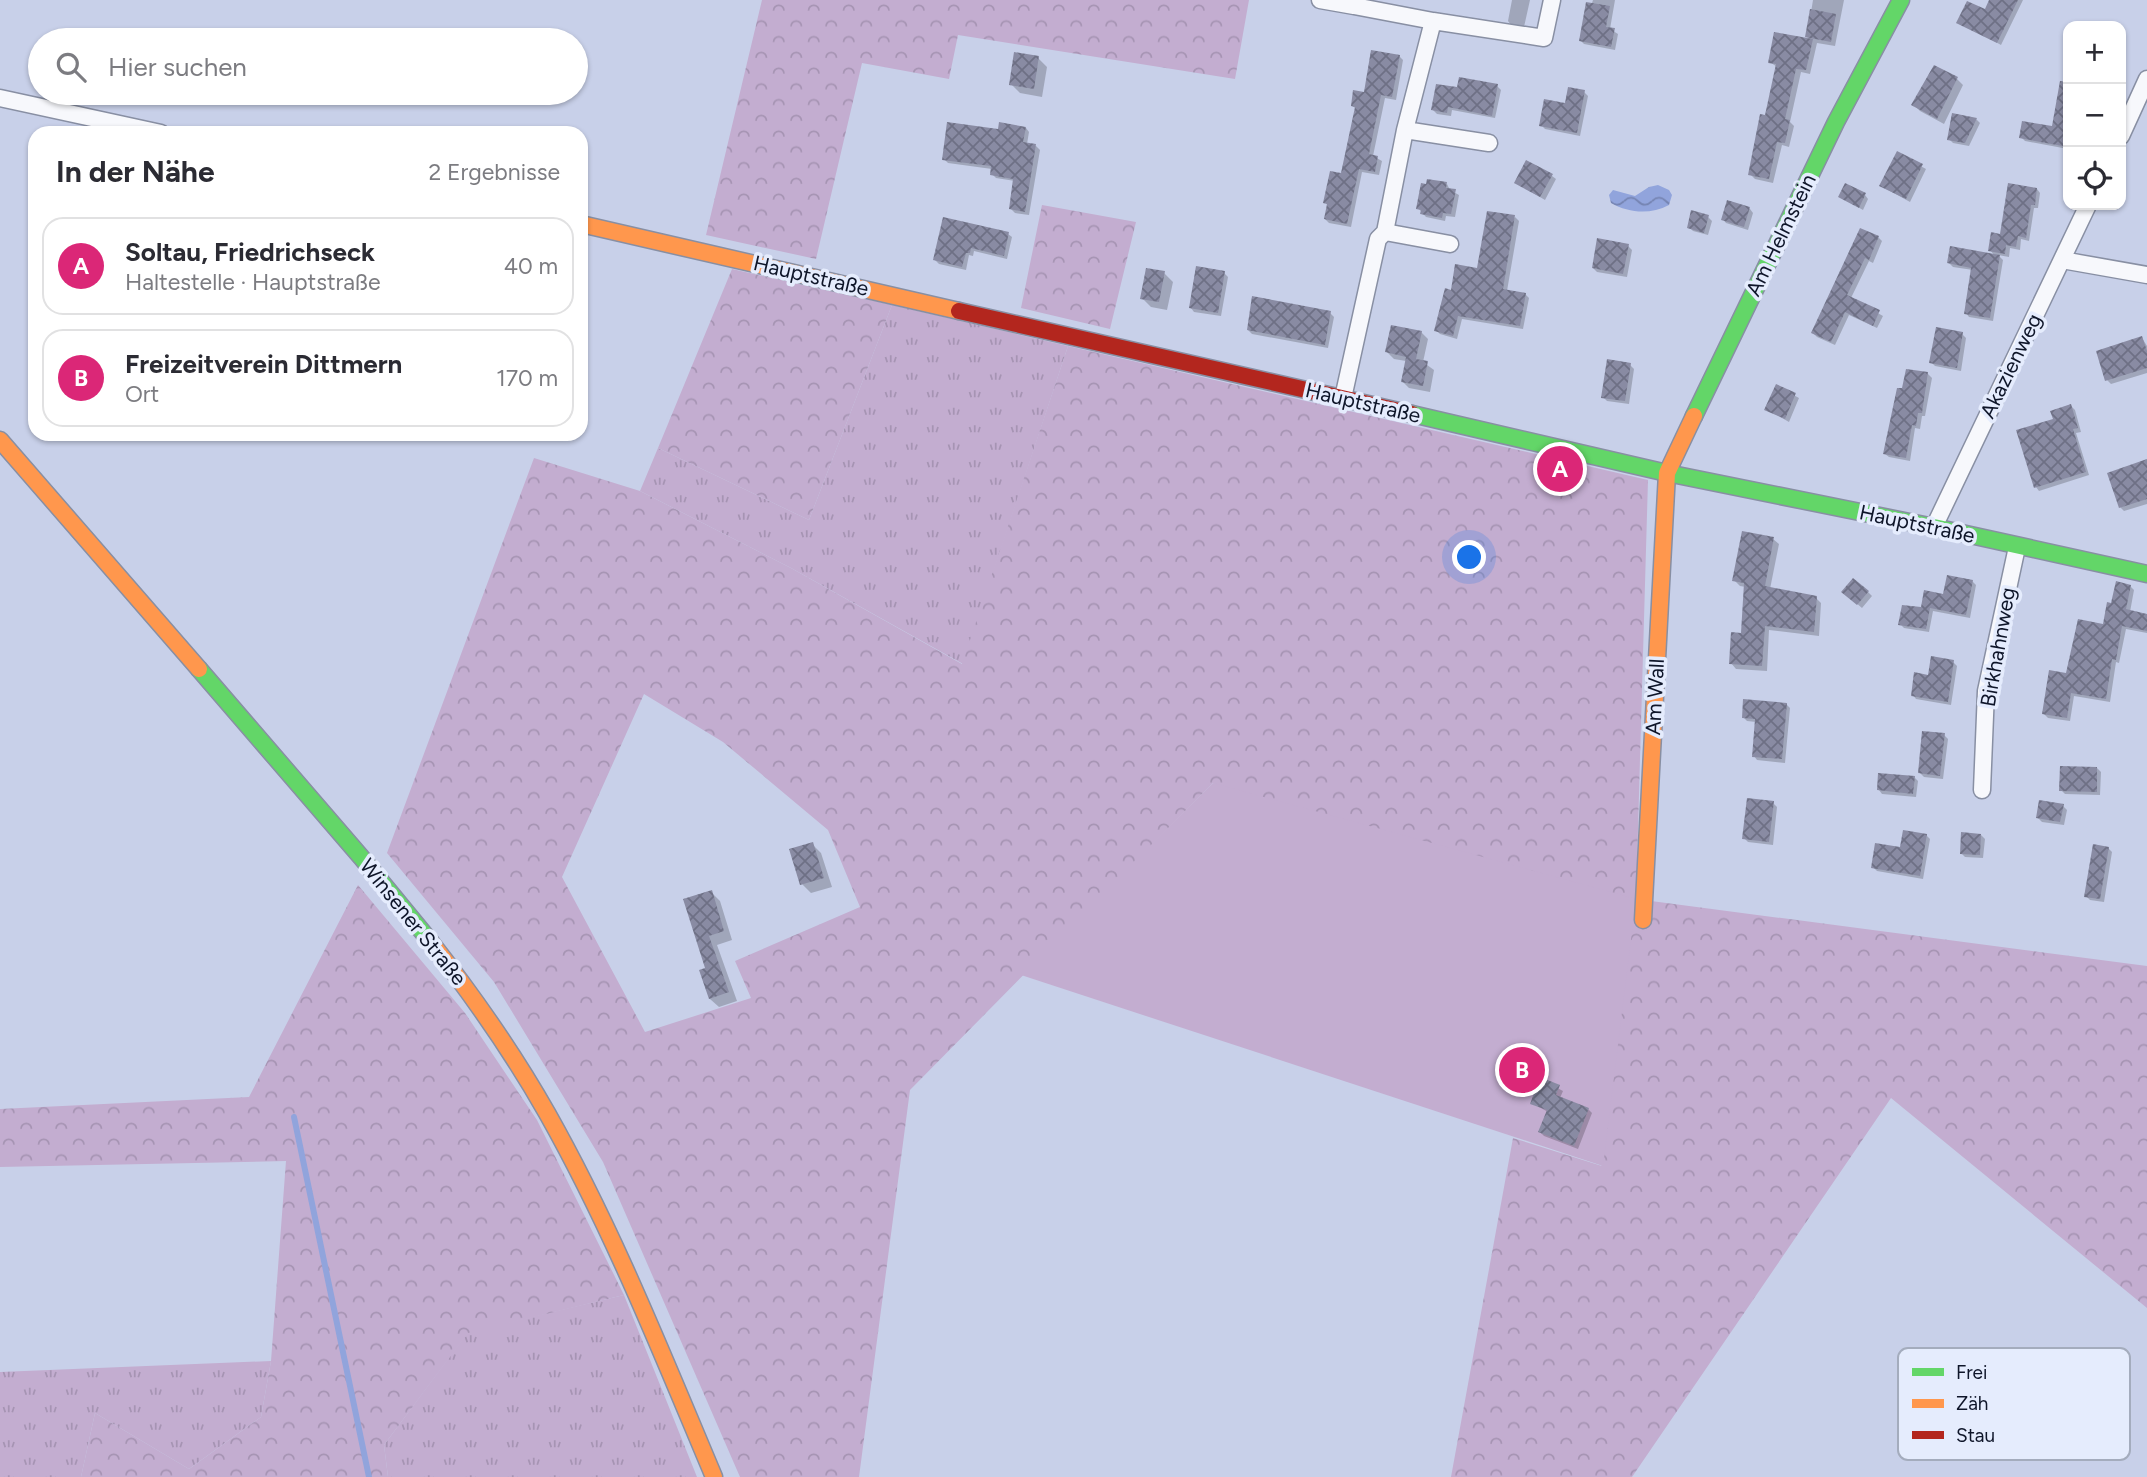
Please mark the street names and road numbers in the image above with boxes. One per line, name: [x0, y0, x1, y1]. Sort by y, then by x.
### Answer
street label: Am Helmstein: [1740, 170, 1821, 300]
street label: Hauptstraße: [751, 250, 871, 301]
street label: Akazienweg: [1975, 309, 2047, 422]
street label: Hauptstraße: [1303, 377, 1423, 428]
street label: Hauptstraße: [1857, 499, 1977, 548]
street label: Birkhahnweg: [1975, 585, 2020, 709]
street label: Am Wall: [1640, 658, 1669, 736]
street label: Winsener Straße: [355, 853, 472, 990]

